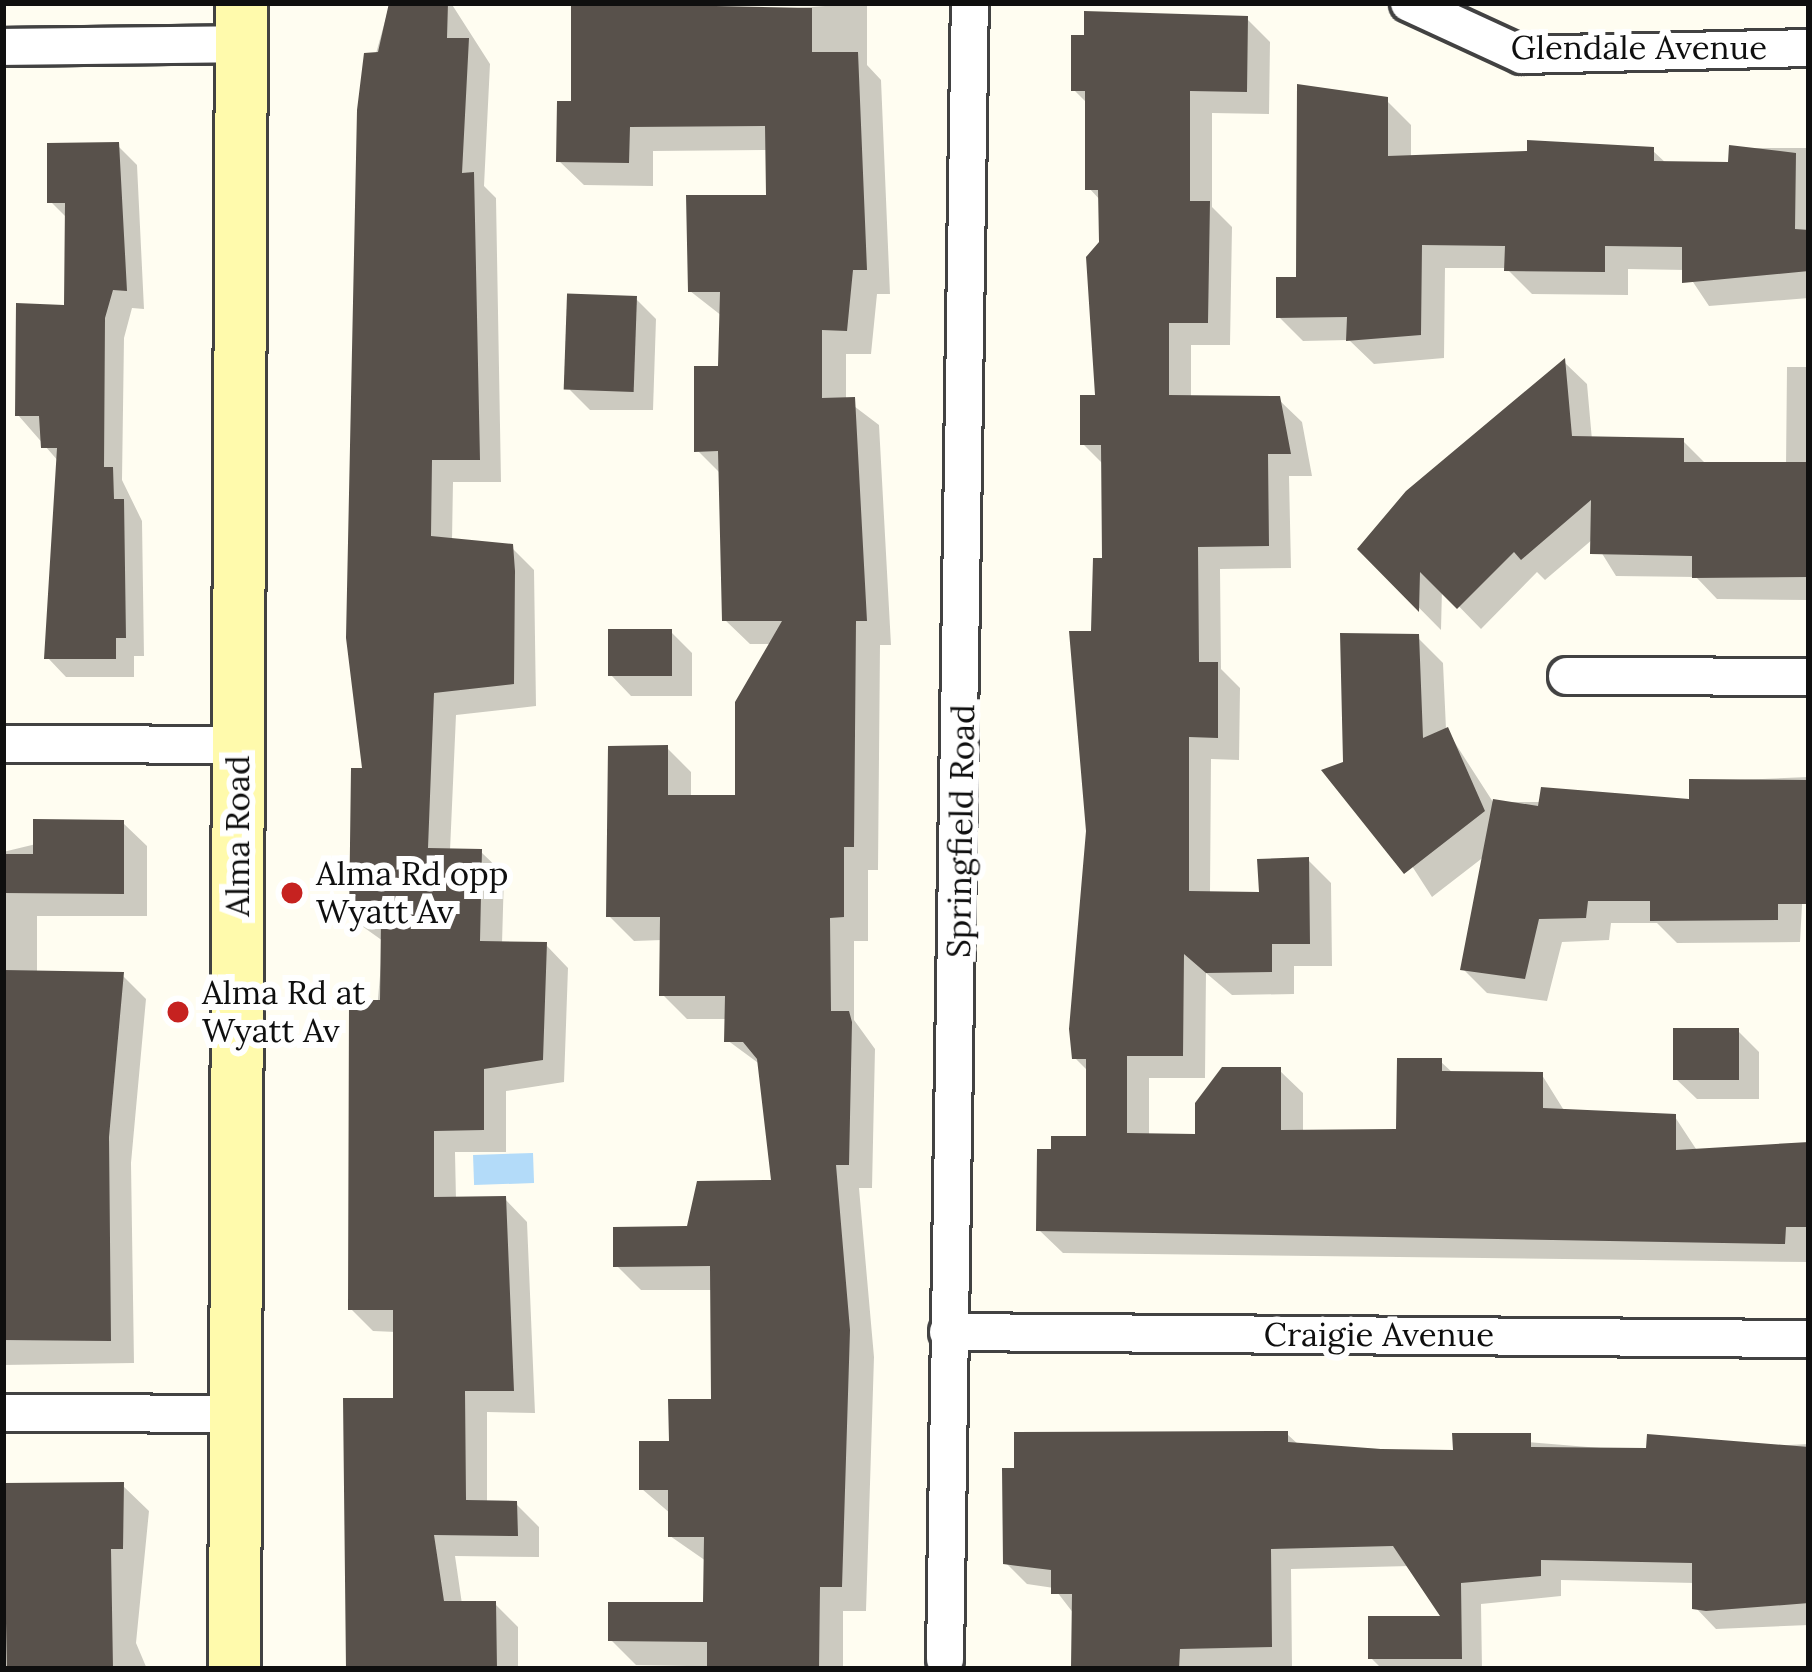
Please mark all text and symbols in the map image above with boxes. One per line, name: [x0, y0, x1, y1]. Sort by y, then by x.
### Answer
street label: Glendale Avenue: [1511, 28, 1767, 68]
street label: Springfield Road: [939, 704, 983, 958]
street label: Alma Road: [218, 755, 258, 917]
place label: Alma Rd opp Wyatt Av: [316, 854, 508, 932]
marker: Alma Rd opp Wyatt Av: [279, 880, 305, 906]
place label: Alma Rd at Wyatt Av: [202, 973, 365, 1051]
marker: Alma Rd at Wyatt Av: [165, 999, 191, 1025]
street label: Craigie Avenue: [1264, 1315, 1494, 1355]

